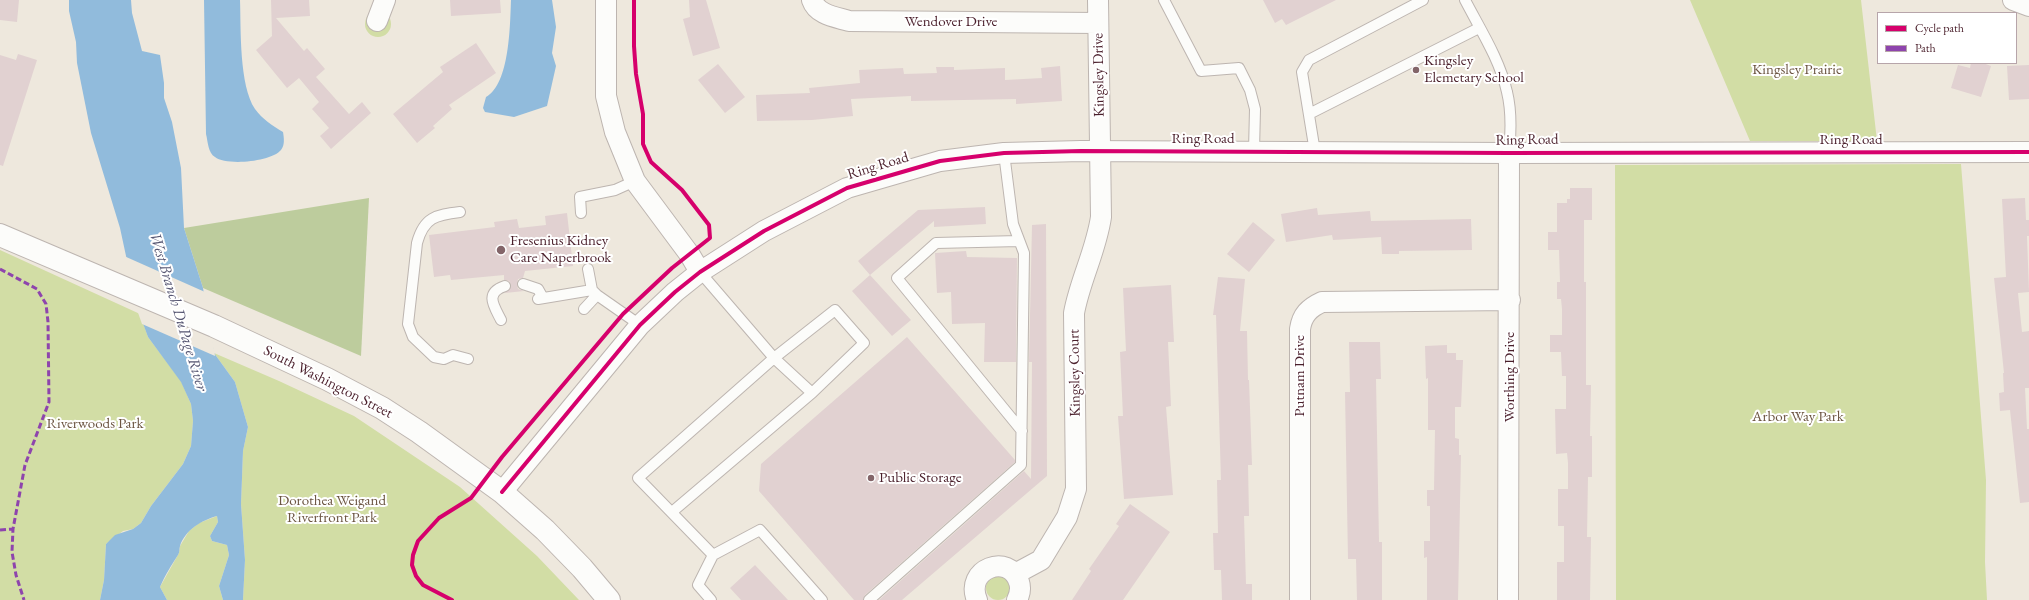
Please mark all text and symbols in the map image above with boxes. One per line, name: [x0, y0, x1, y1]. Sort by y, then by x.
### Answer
legend: [1877, 12, 2017, 64]
street label: Wendover Drive: [905, 13, 997, 31]
text: Cycle path: [1915, 20, 1964, 36]
street label: Kingsley Drive: [1089, 33, 1109, 117]
text: Path: [1915, 40, 1936, 56]
place label: Kingsley Elemetary School: [1424, 52, 1524, 87]
park label: Kingsley Prairie: [1752, 61, 1842, 79]
marker: Kingsley Elemetary School: [1411, 65, 1421, 75]
street label: Ring Road: [1171, 130, 1235, 148]
street label: Ring Road: [1495, 130, 1559, 150]
street label: Ring Road: [1819, 131, 1883, 149]
street label: Ring Road: [845, 148, 911, 184]
water label: West Branch DuPage River: [145, 230, 211, 394]
place label: Fresenius Kidney Care Naperbrook: [510, 232, 611, 267]
marker: Fresenius Kidney Care Naperbrook: [495, 244, 507, 256]
street label: Kingsley Court: [1065, 329, 1085, 417]
street label: Worthing Drive: [1501, 332, 1519, 422]
street label: Putnam Drive: [1291, 335, 1309, 417]
street label: South Washington Street: [260, 342, 396, 422]
park label: Arbor Way Park: [1752, 408, 1844, 426]
park label: Riverwoods Park: [46, 415, 144, 433]
place label: Public Storage: [879, 469, 962, 487]
marker: Public Storage: [866, 473, 876, 483]
park label: Dorothea Weigand Riverfront Park: [278, 492, 386, 527]

